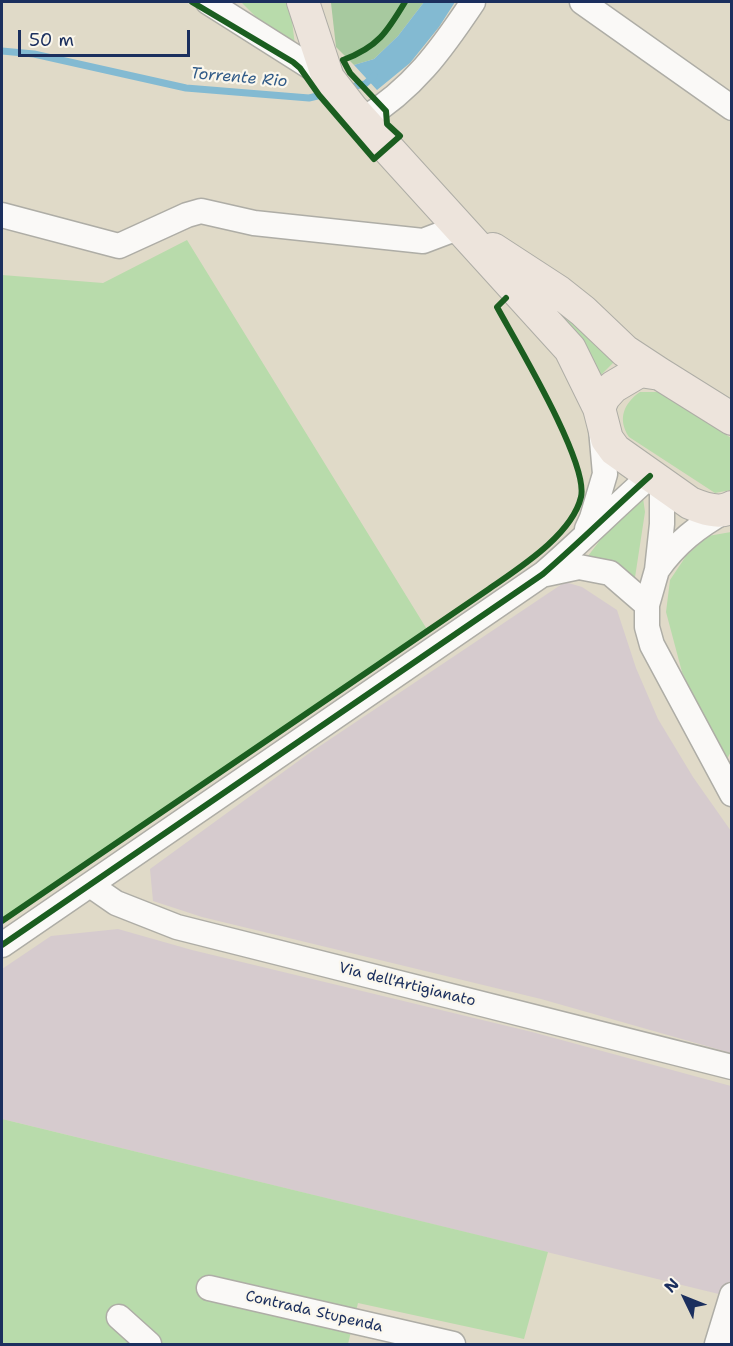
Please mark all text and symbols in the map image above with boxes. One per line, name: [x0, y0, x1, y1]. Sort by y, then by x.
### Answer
scale bar: [21, 18, 194, 56]
text: 50 m: [29, 28, 74, 52]
water label: Torrente Rio: [190, 64, 288, 92]
street label: Via dell'Artigianato: [337, 959, 477, 1011]
north arrow: [655, 1268, 715, 1328]
text: N: [659, 1274, 683, 1297]
street label: Contrada Stupenda: [244, 1287, 384, 1337]

